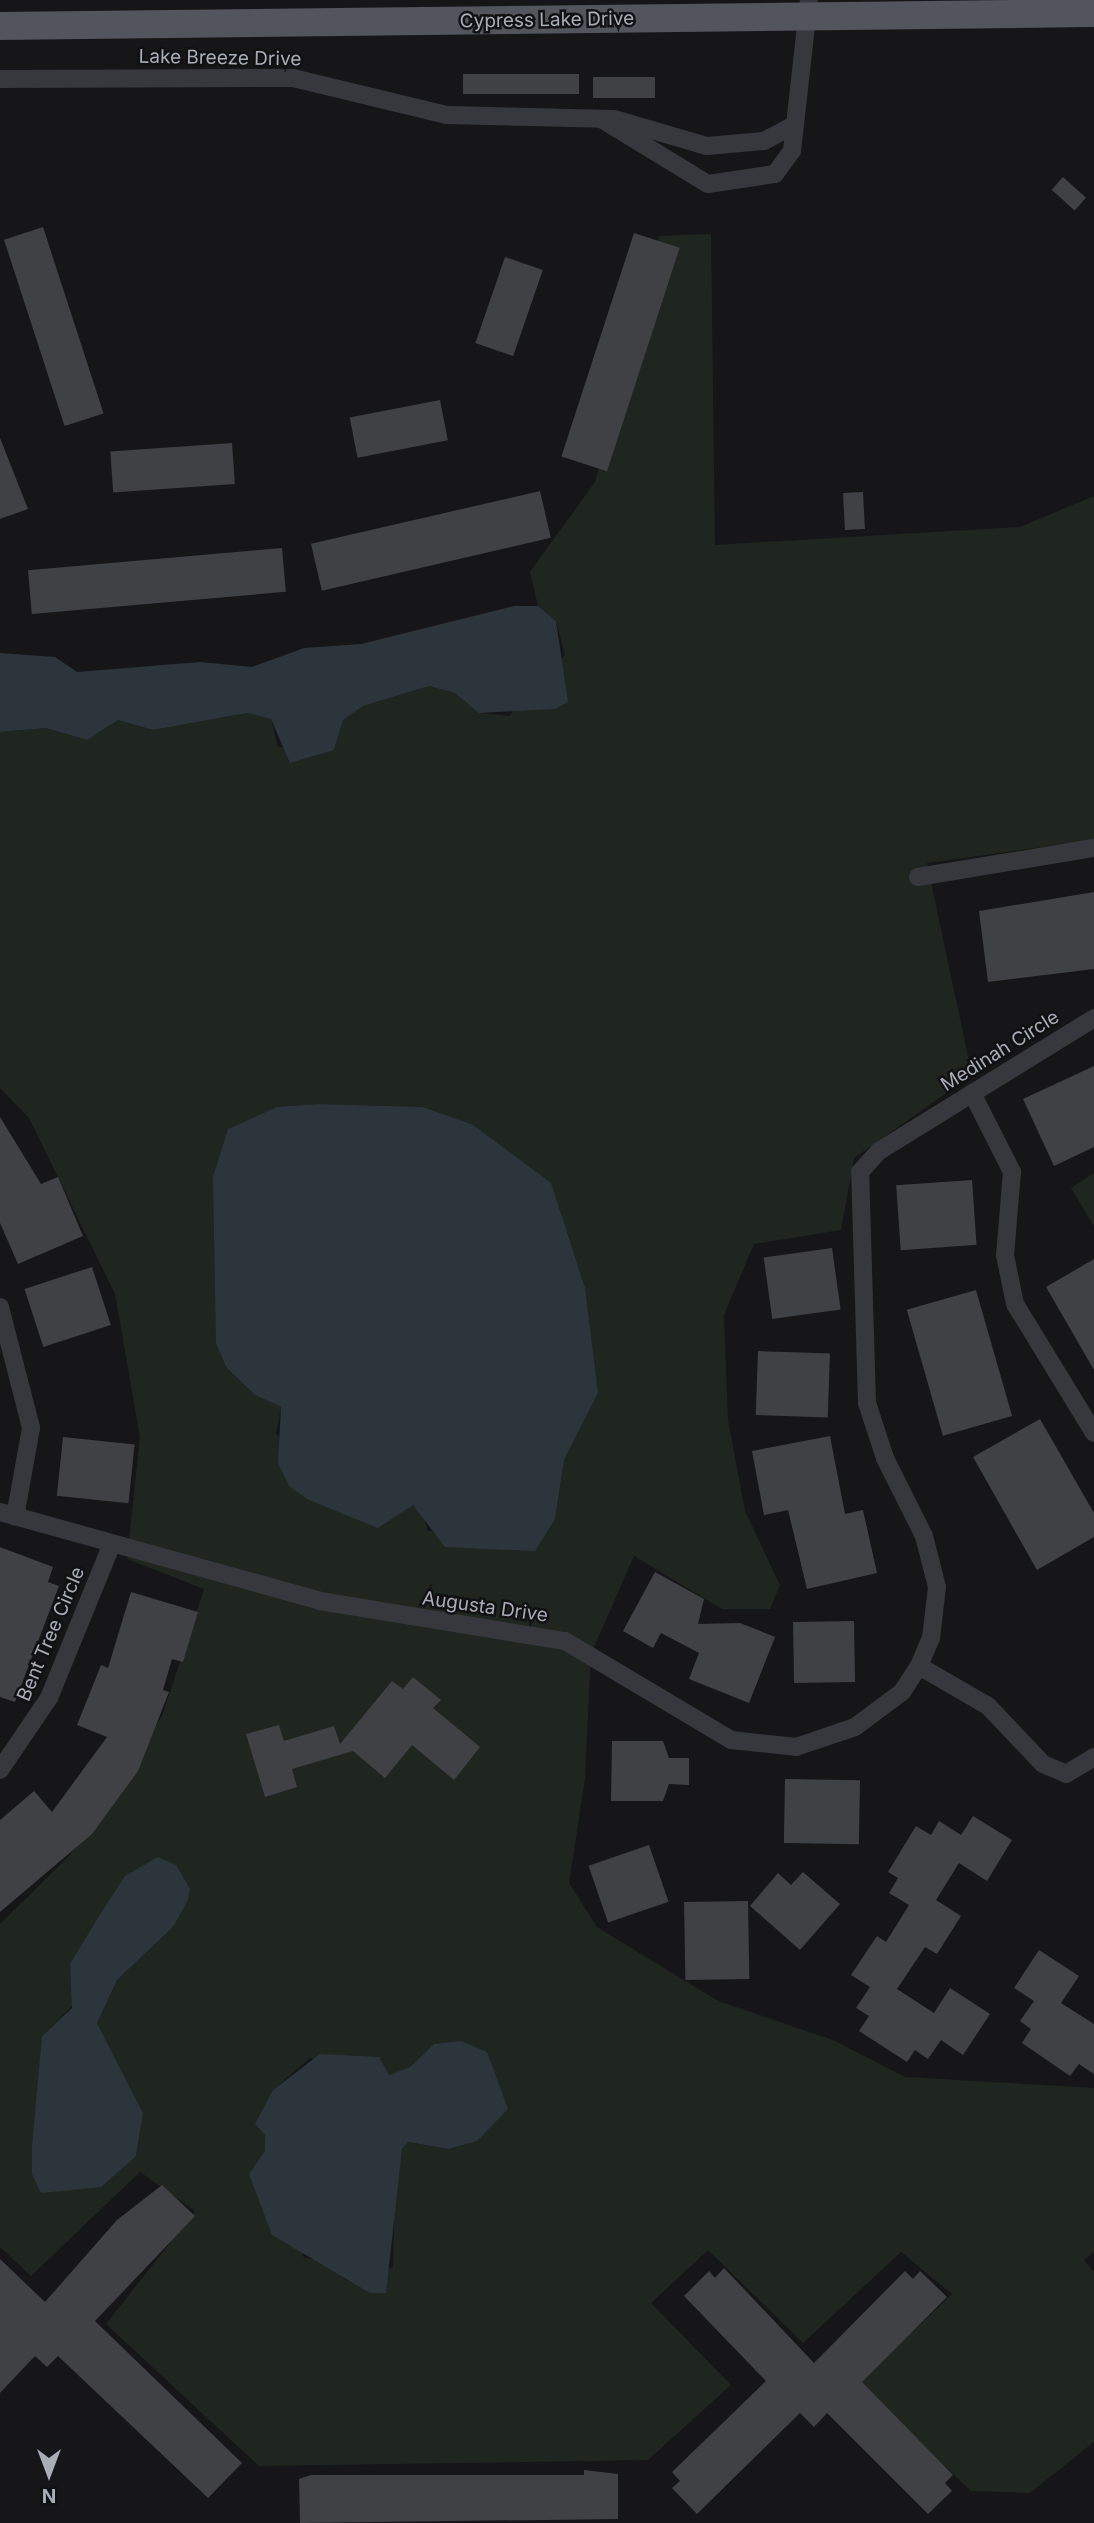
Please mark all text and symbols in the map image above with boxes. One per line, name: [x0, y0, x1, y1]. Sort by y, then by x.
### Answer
street label: Cypress Lake Drive: [460, 7, 634, 33]
street label: Lake Breeze Drive: [138, 45, 302, 71]
street label: Medinah Circle: [937, 1006, 1063, 1096]
street label: Bent Tree Circle: [12, 1563, 90, 1705]
street label: Augusta Drive: [421, 1587, 549, 1627]
north arrow: [14, 2439, 84, 2509]
text: N: [42, 2484, 56, 2507]

